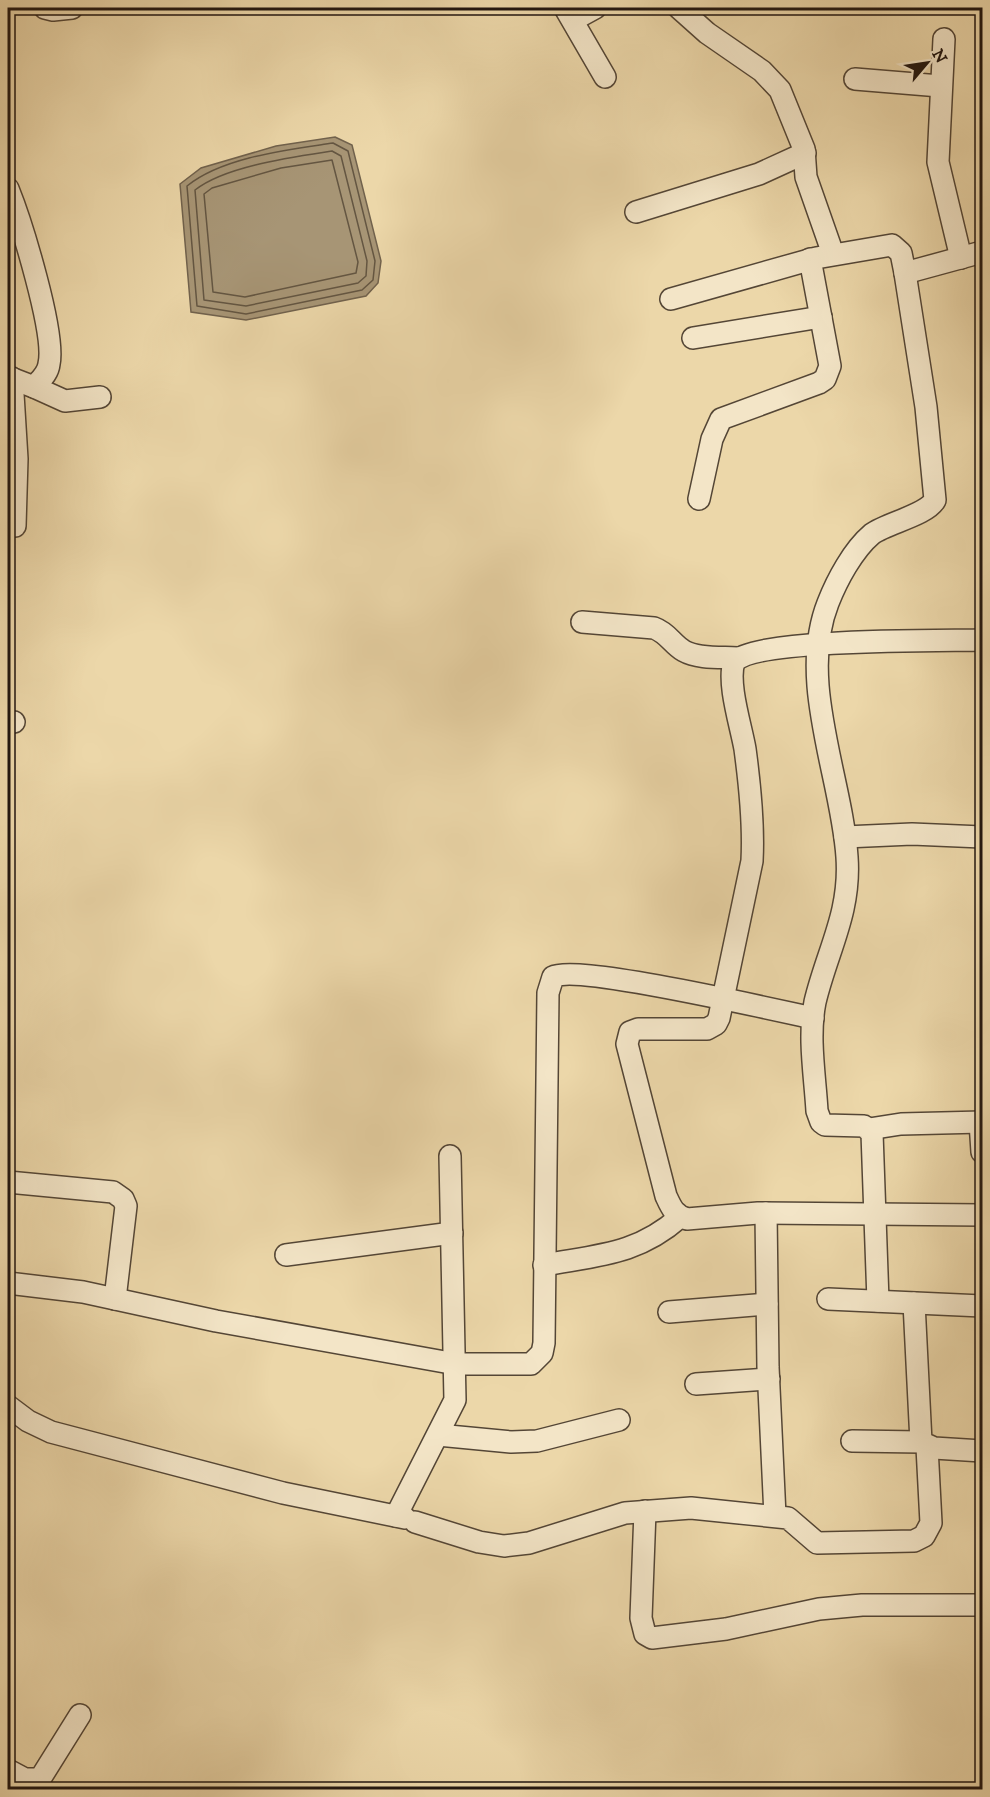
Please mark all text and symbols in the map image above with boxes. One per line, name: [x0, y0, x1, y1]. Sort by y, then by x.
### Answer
north arrow: [897, 33, 957, 93]
text: N: [927, 46, 951, 67]

